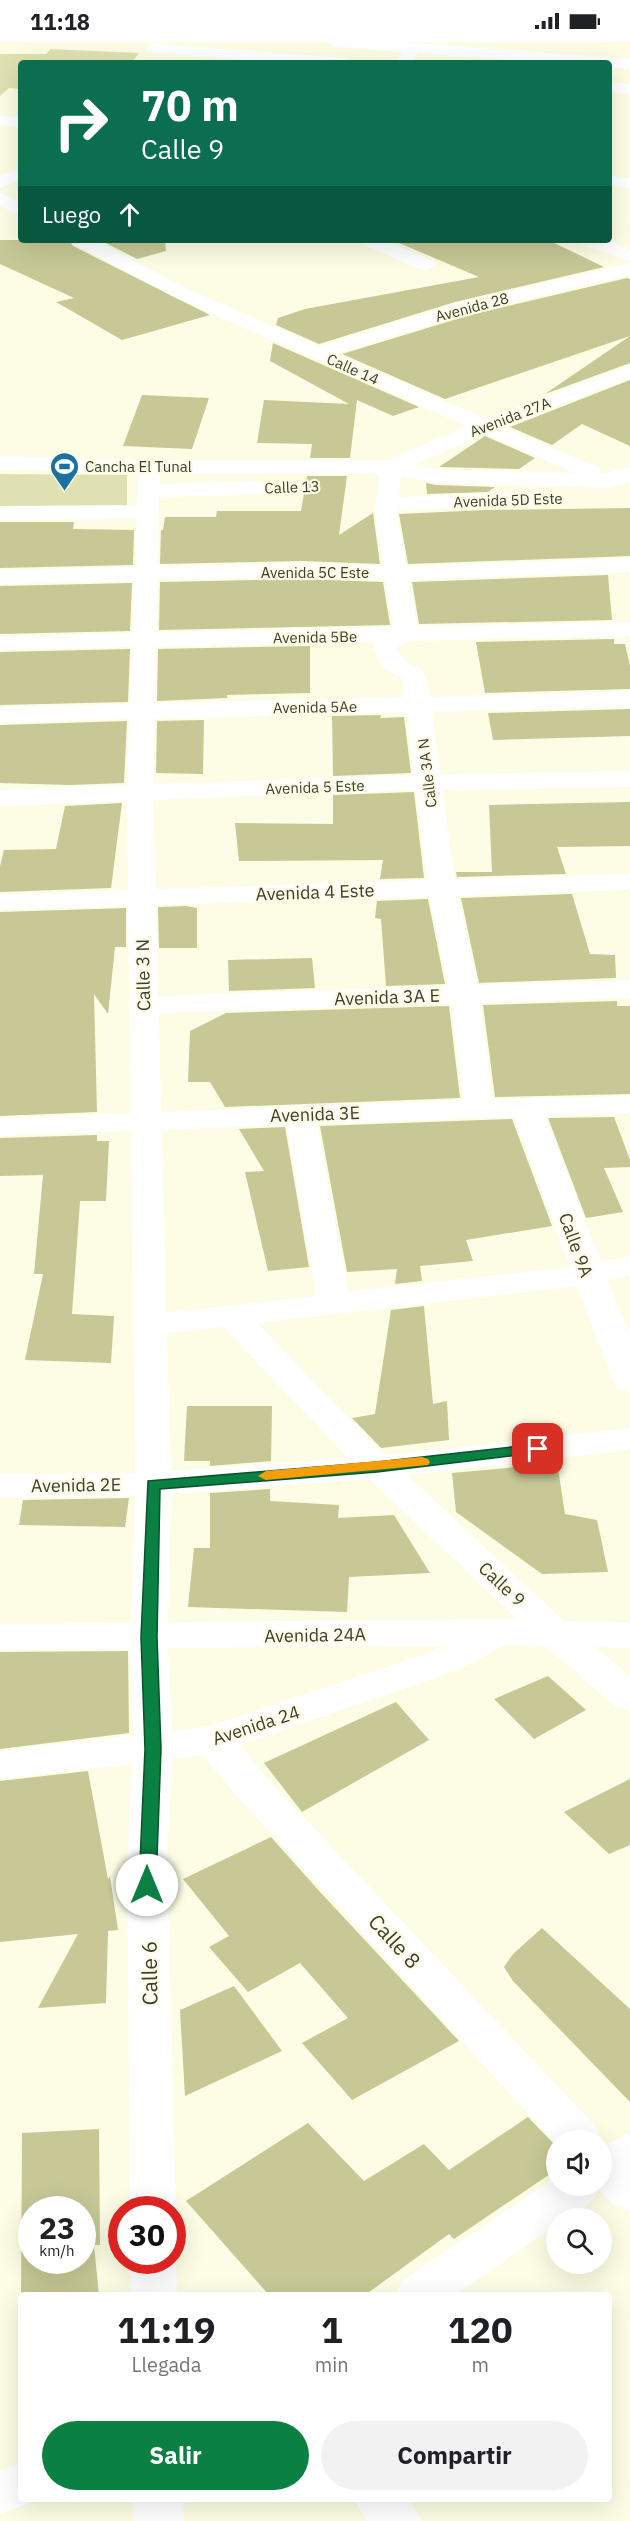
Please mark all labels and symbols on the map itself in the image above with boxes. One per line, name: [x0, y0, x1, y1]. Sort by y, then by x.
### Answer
street label: Avenida 28: [433, 288, 511, 326]
street label: Calle 14: [324, 349, 382, 389]
street label: Avenida 27A: [467, 393, 553, 441]
sports icon: Cancha El Tunal: [48, 450, 80, 492]
place label: Cancha El Tunal: [85, 457, 192, 476]
street label: Calle 13: [264, 477, 320, 497]
street label: Avenida 5D Este: [453, 489, 563, 511]
street label: Avenida 5C Este: [261, 563, 369, 582]
street label: Avenida 5Be: [273, 627, 357, 647]
street label: Avenida 5Ae: [273, 697, 357, 717]
street label: Calle 3A N: [413, 737, 441, 809]
street label: Avenida 5 Este: [265, 776, 365, 798]
street label: Avenida 4 Este: [255, 878, 375, 906]
street label: Calle 3 N: [131, 939, 155, 1011]
street label: Avenida 3A E: [334, 984, 440, 1010]
street label: Avenida 3E: [270, 1101, 360, 1127]
street label: Calle 9A: [554, 1210, 598, 1281]
pin: [512, 1423, 563, 1474]
street label: Avenida 2E: [31, 1473, 121, 1497]
street label: Calle 9: [474, 1557, 530, 1611]
street label: Avenida 24A: [264, 1623, 367, 1647]
street label: Avenida 24: [209, 1700, 303, 1750]
position arrow: [115, 1853, 179, 1917]
street label: Calle 8: [363, 1908, 427, 1974]
street label: Calle 6: [134, 1940, 164, 2006]
speed limit sign: 30: [108, 2196, 186, 2274]

